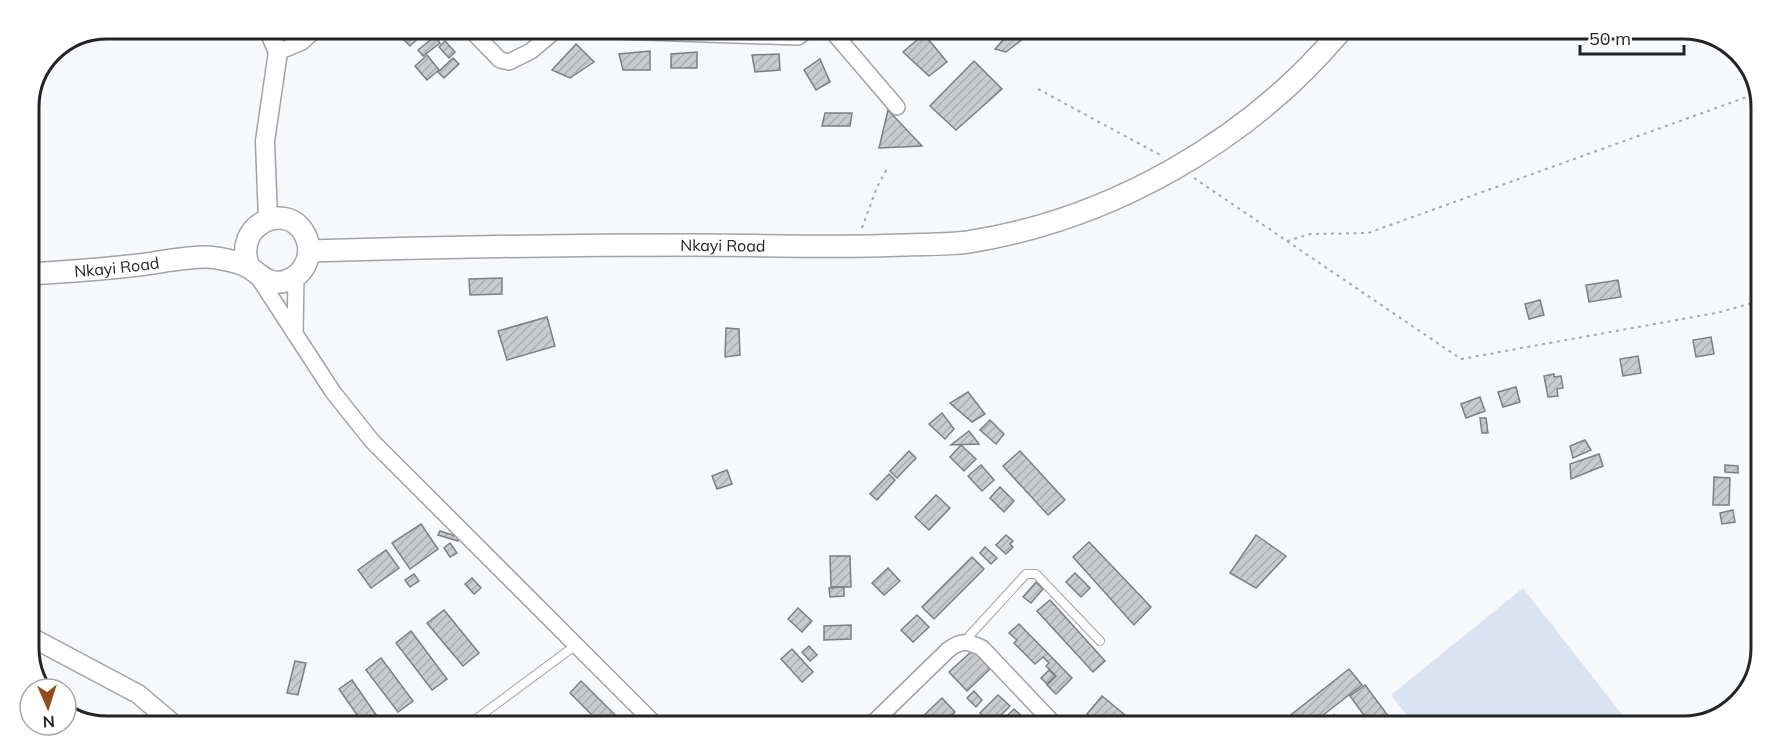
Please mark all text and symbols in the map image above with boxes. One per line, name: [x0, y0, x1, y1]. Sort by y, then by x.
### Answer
scale bar: [1580, 18, 1684, 56]
text: 50 m: [1589, 27, 1631, 50]
street label: Nkayi Road: [680, 235, 766, 256]
street label: Nkayi Road: [73, 252, 161, 281]
north arrow: [18, 677, 78, 737]
text: N: [42, 712, 55, 732]

